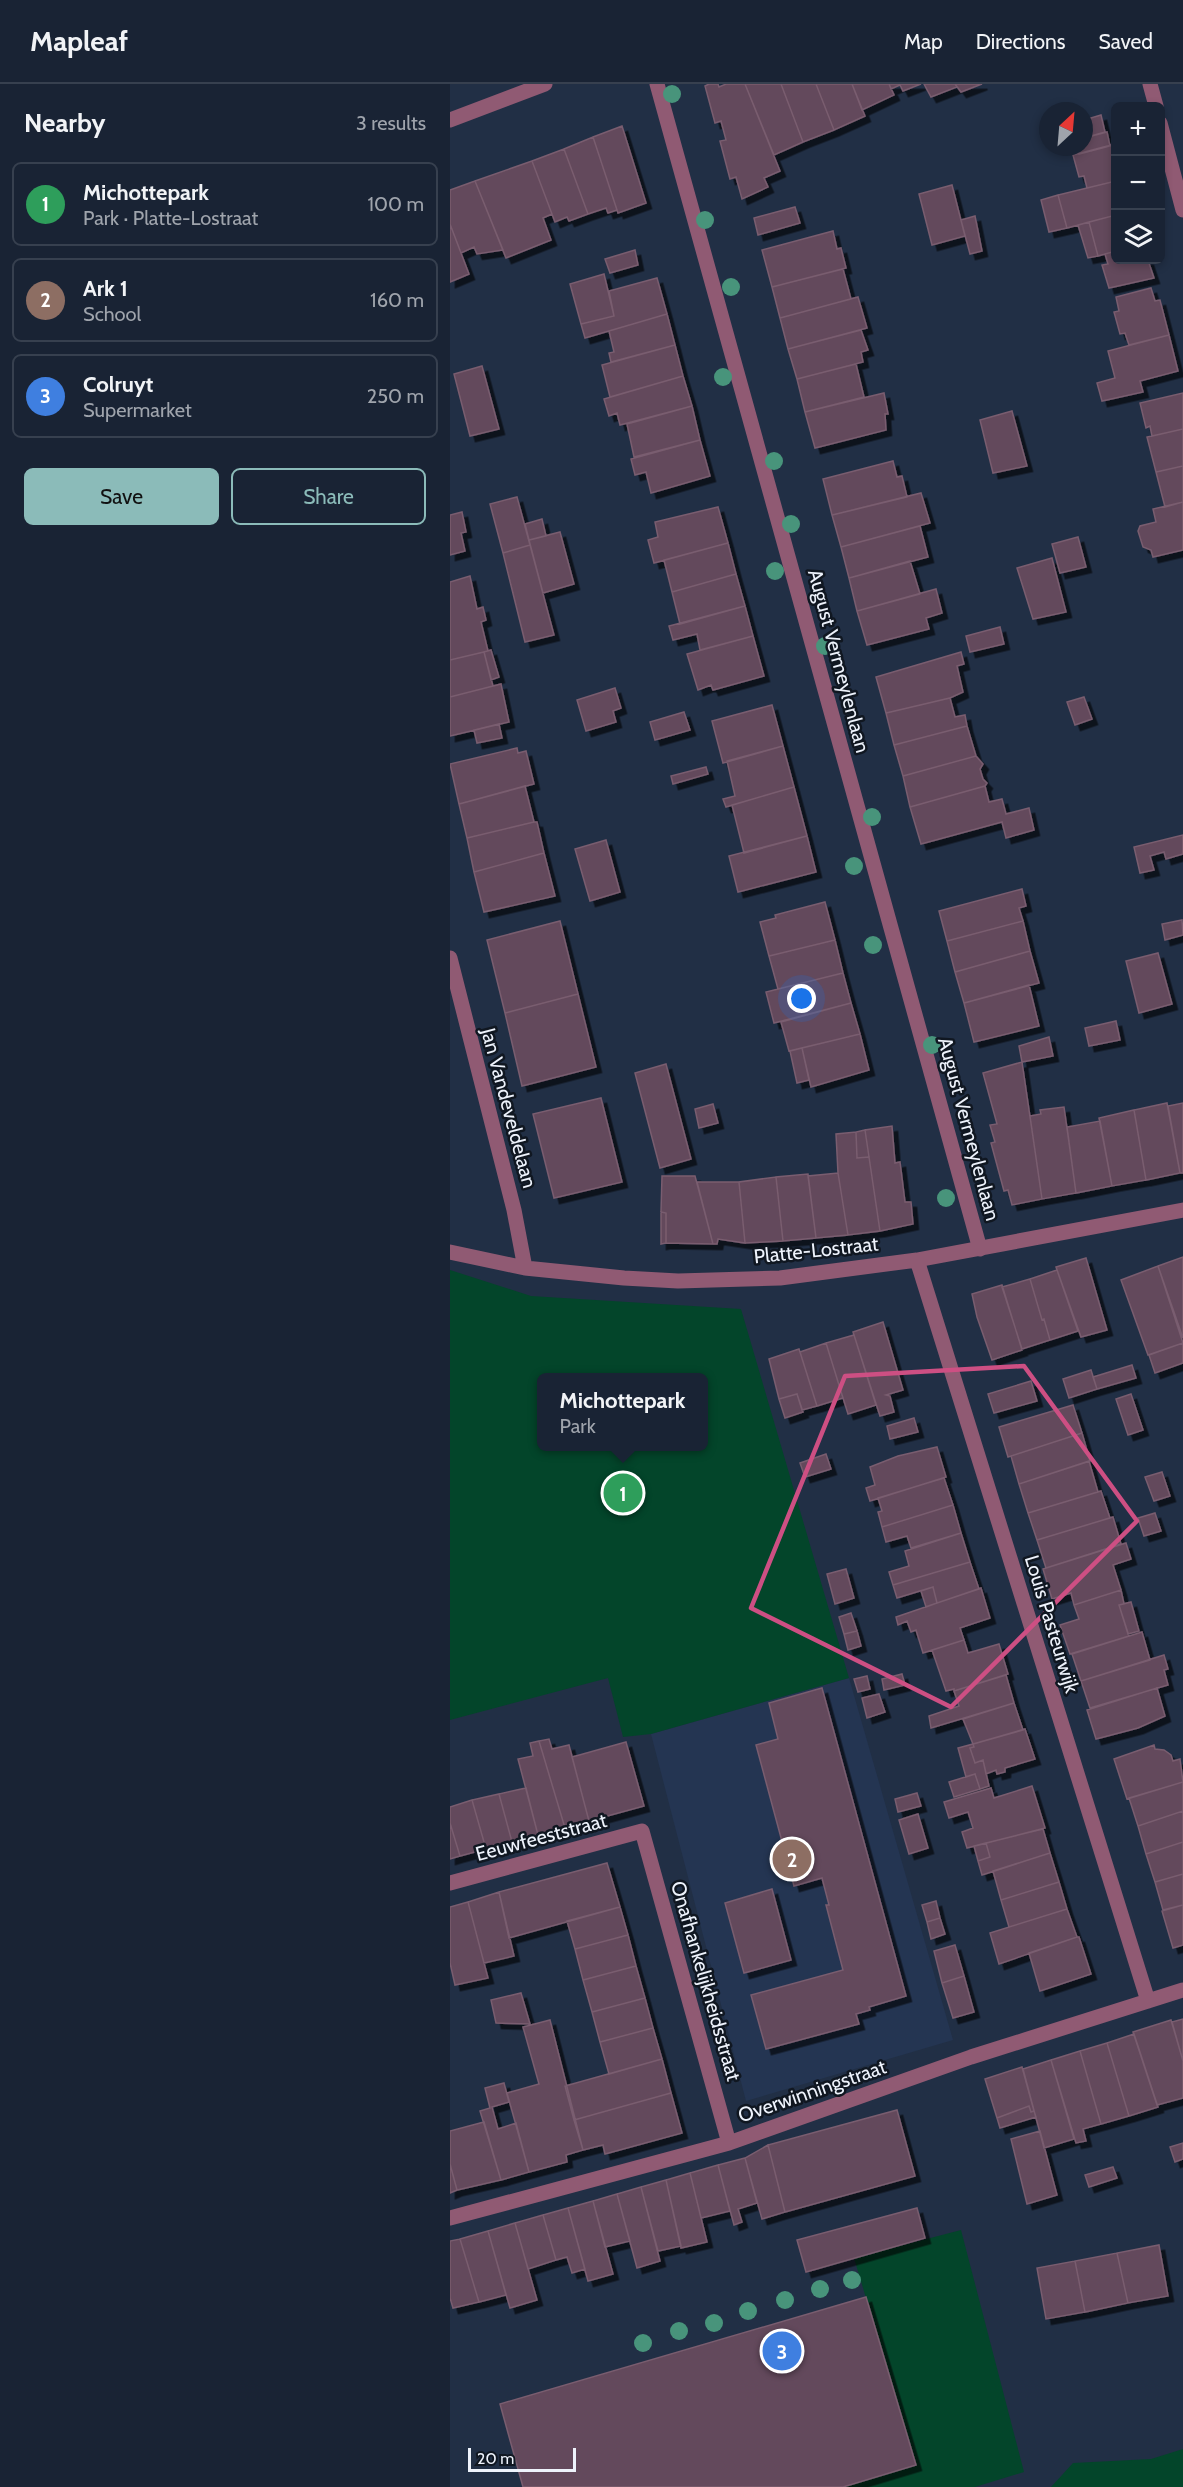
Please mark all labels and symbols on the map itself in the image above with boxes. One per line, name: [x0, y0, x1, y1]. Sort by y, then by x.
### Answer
north arrow: [1039, 102, 1093, 156]
street label: August Vermeylenlaan: [803, 567, 875, 755]
your location: [787, 984, 816, 1013]
street label: Jan Vandeveldelaan: [476, 1024, 542, 1191]
street label: August Vermeylenlaan: [933, 1035, 1005, 1223]
street label: Platte-Lostraat: [752, 1231, 880, 1268]
pin: 1: [604, 1470, 642, 1516]
street label: Louis Pasteurwijk: [1020, 1552, 1084, 1696]
street label: Eeuwfeeststraat: [473, 1808, 609, 1866]
pin: 2: [772, 1836, 812, 1882]
street label: Onafhankelijkheidsstraat: [666, 1878, 746, 2084]
street label: Overwinningstraat: [735, 2054, 889, 2128]
pin: 3: [762, 2328, 802, 2374]
scale bar: [468, 2445, 576, 2472]

